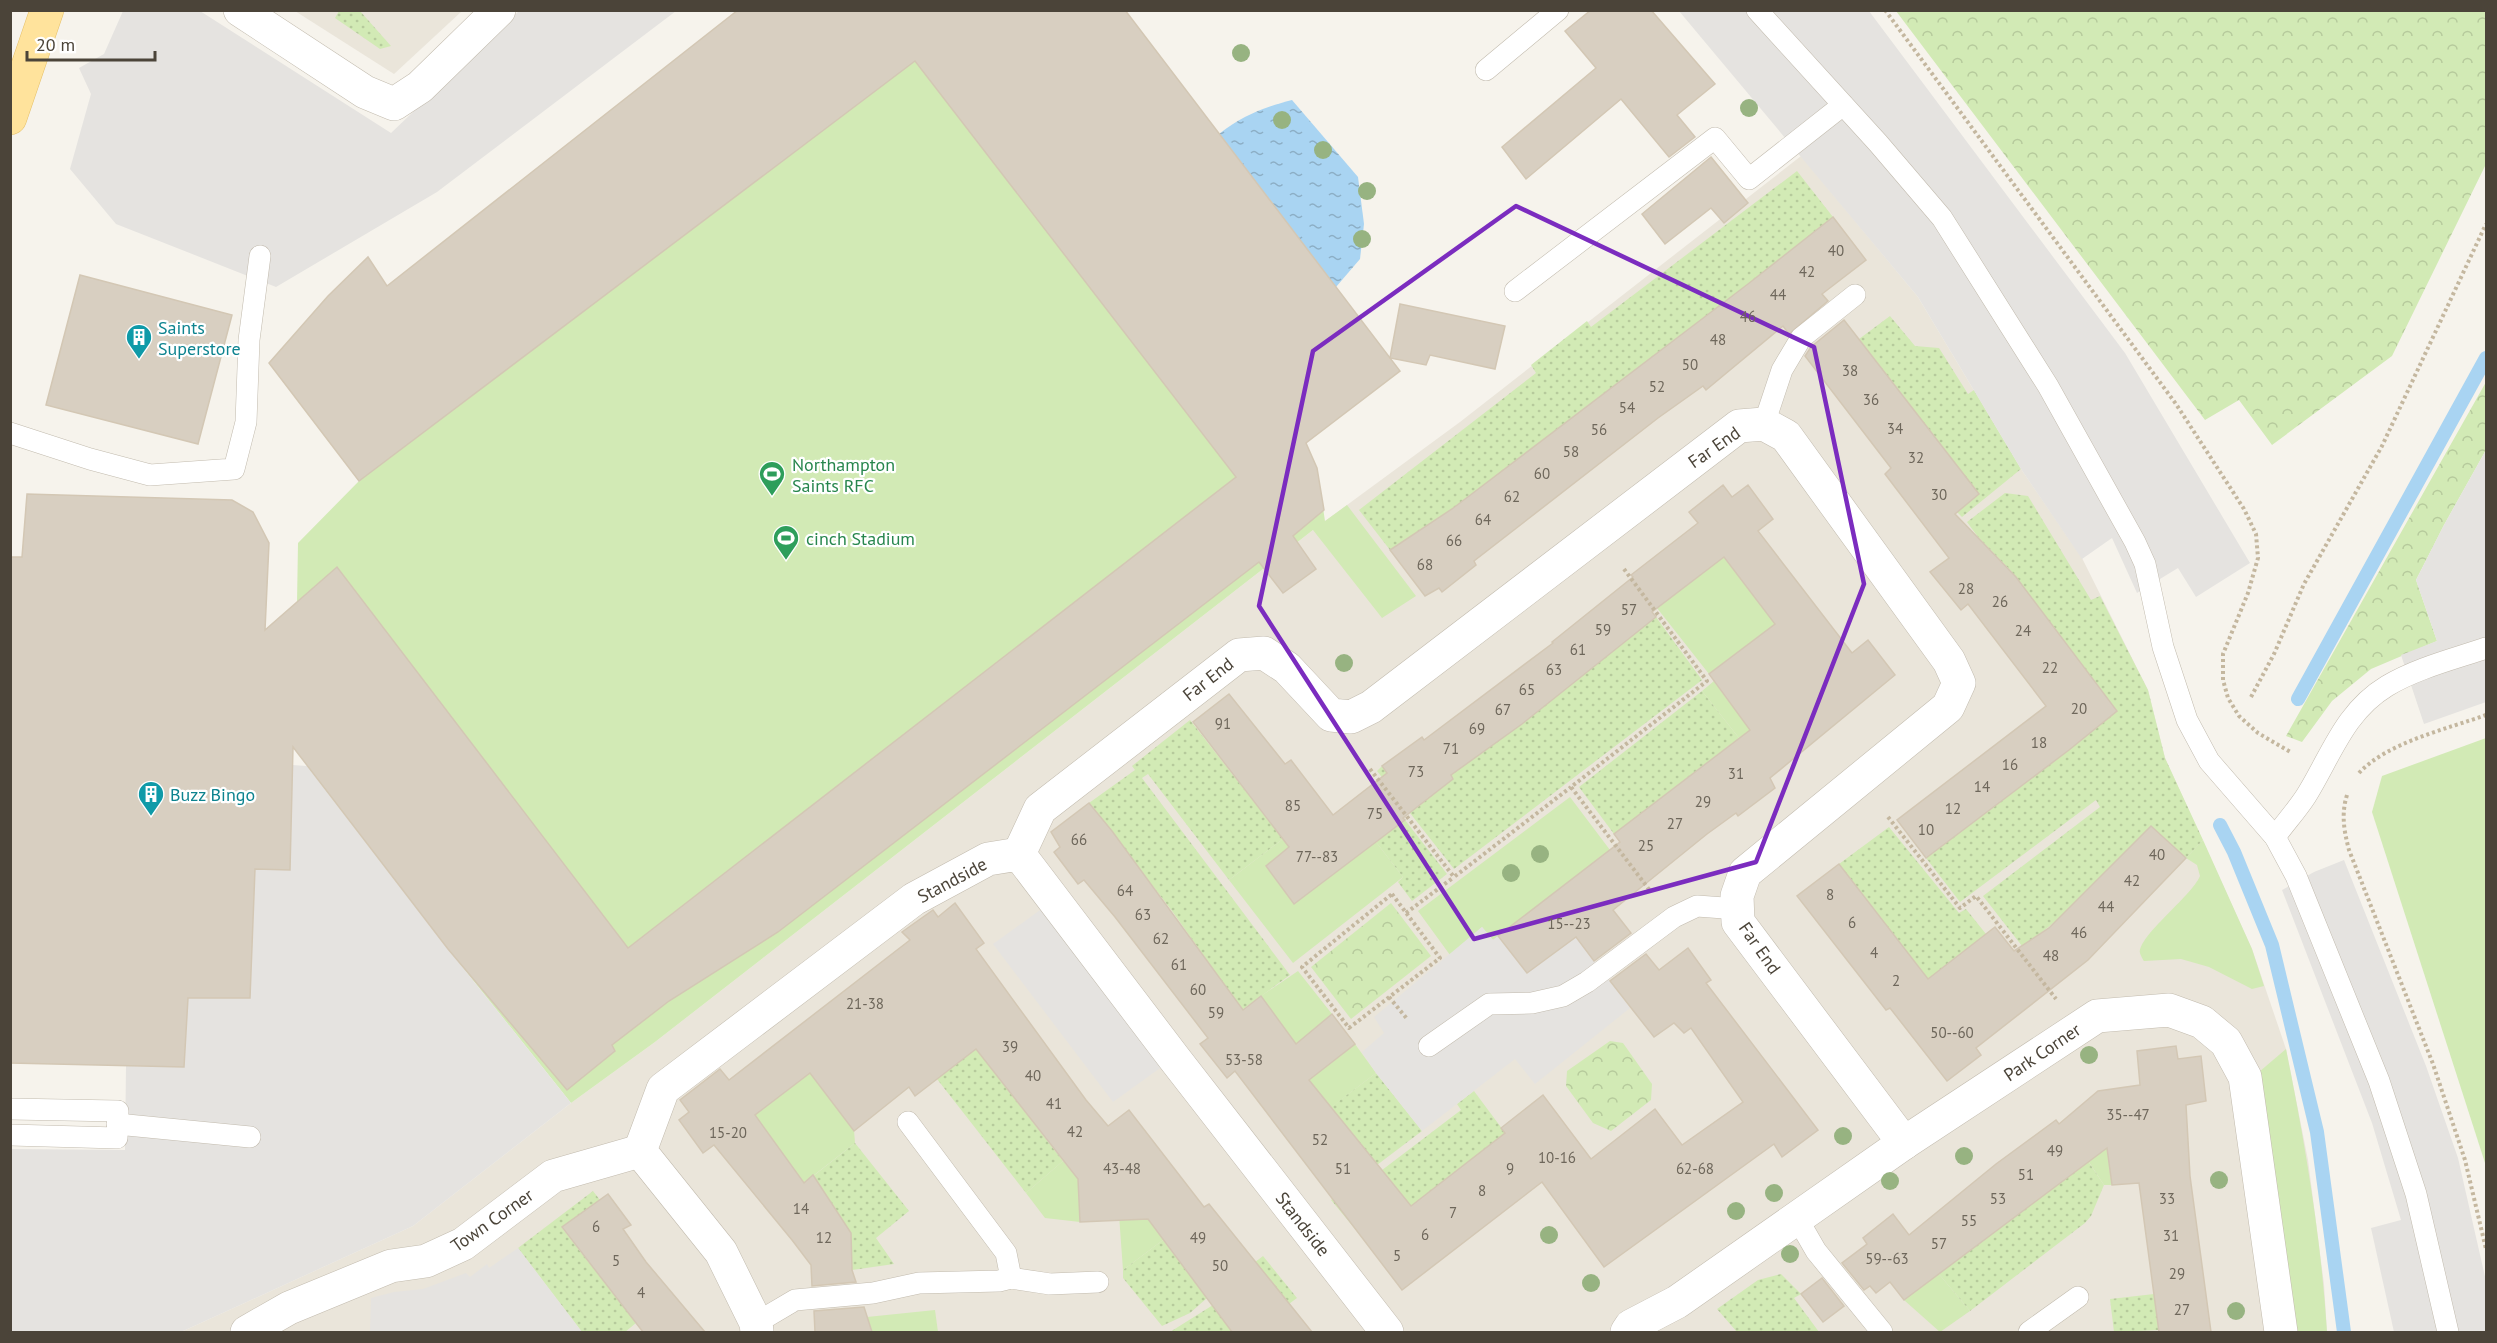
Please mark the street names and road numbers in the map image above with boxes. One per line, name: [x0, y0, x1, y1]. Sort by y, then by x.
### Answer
street label: Far End: [1684, 421, 1744, 473]
street label: Far End: [1178, 652, 1238, 706]
street label: Standside: [913, 852, 991, 908]
street label: Far End: [1734, 918, 1786, 978]
street label: Park Corner: [1999, 1018, 2085, 1086]
street label: Town Corner: [446, 1183, 538, 1257]
street label: Standside: [1271, 1187, 1335, 1261]

